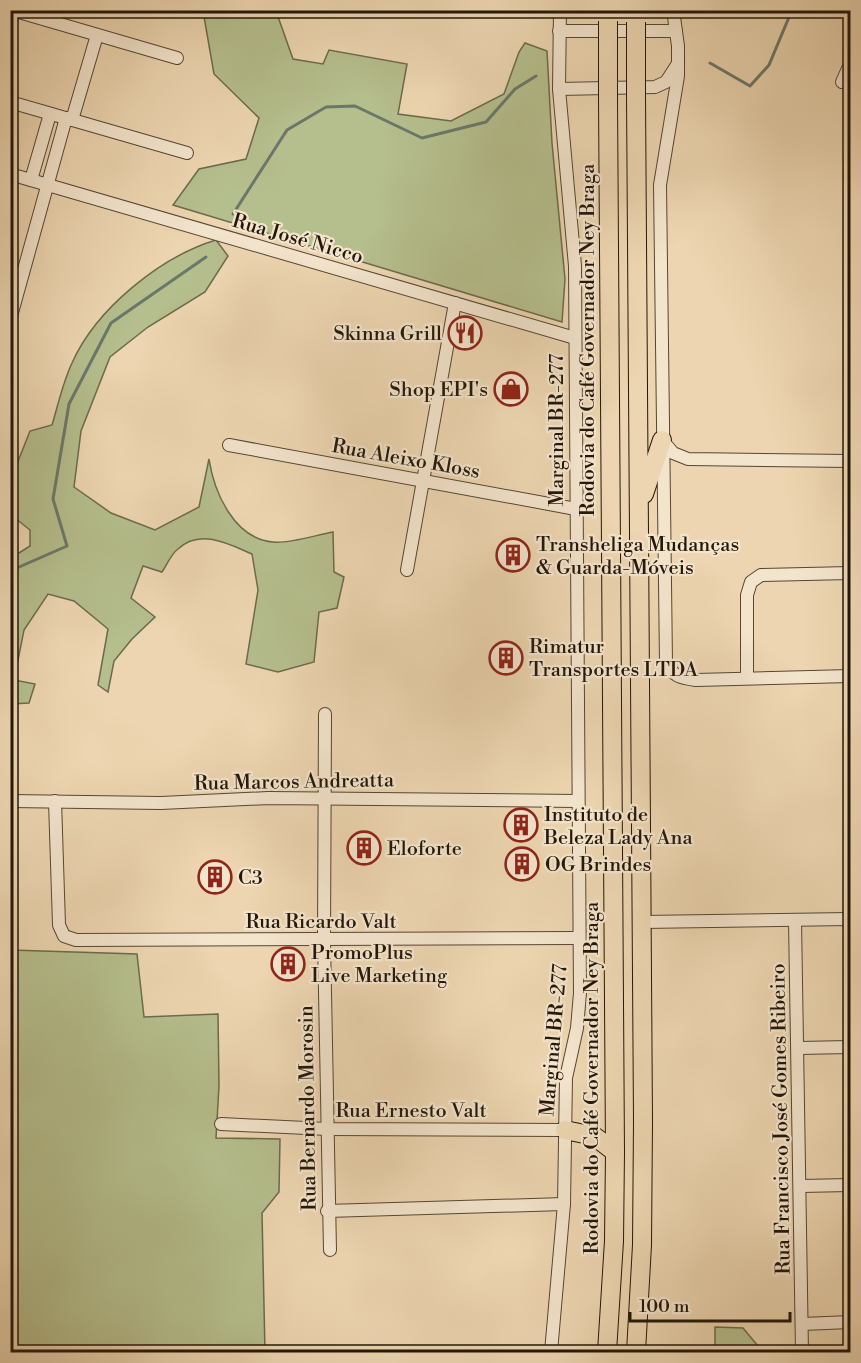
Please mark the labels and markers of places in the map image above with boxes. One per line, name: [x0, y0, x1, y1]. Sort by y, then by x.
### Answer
restaurant icon: Skinna Grill: [447, 315, 483, 351]
place label: Skinna Grill: [333, 322, 442, 347]
shop icon: Shop EPI's: [493, 371, 529, 407]
place label: Shop EPI's: [389, 378, 488, 403]
place label: Transheliga Mudanças & Guarda-Móveis: [536, 533, 739, 581]
building icon: Transheliga Mudanças & Guarda-Móveis: [495, 537, 531, 573]
place label: Rimatur Transportes LTDA: [529, 635, 699, 683]
building icon: Rimatur Transportes LTDA: [488, 640, 524, 676]
place label: Instituto de Beleza Lady Ana: [543, 803, 693, 851]
building icon: Instituto de Beleza Lady Ana: [503, 807, 539, 843]
building icon: Eloforte: [346, 830, 382, 866]
place label: Eloforte: [387, 837, 462, 862]
building icon: OG Brindes: [504, 846, 540, 882]
place label: OG Brindes: [545, 853, 651, 878]
building icon: C3: [197, 859, 233, 895]
place label: C3: [238, 866, 263, 891]
place label: PromoPlus Live Marketing: [311, 941, 448, 989]
building icon: PromoPlus Live Marketing: [270, 946, 306, 982]

